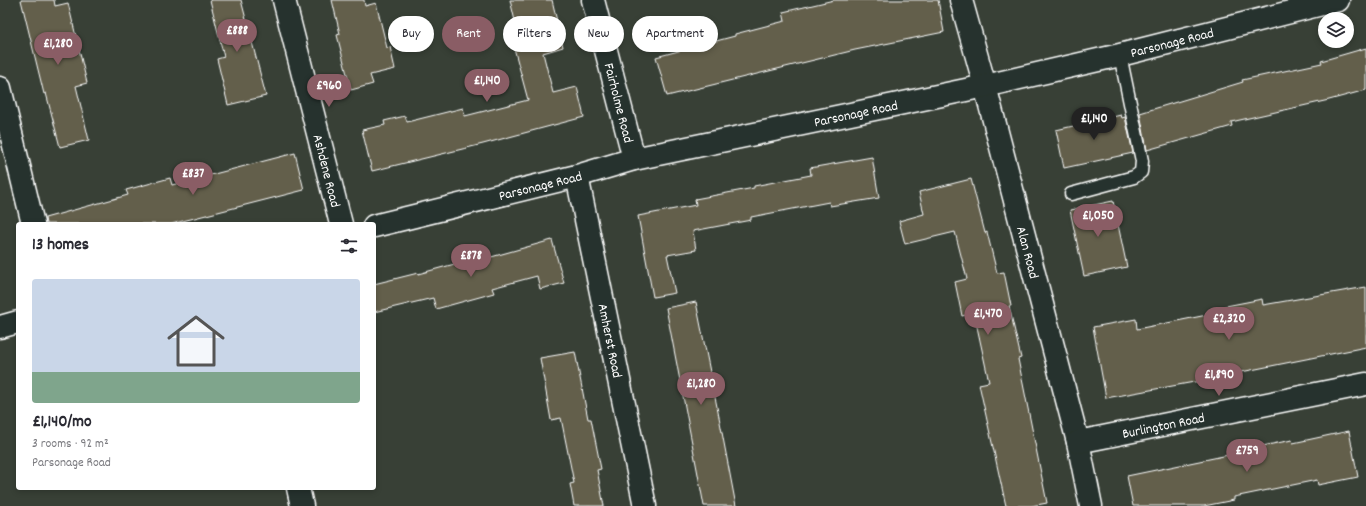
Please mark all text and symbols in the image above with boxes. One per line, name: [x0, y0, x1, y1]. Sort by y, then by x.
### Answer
map controls: [1318, 12, 1354, 48]
button: layers: [1318, 12, 1354, 48]
chip: Buy: [388, 16, 434, 52]
chip: Rent: [442, 16, 495, 52]
chip: Filters: [503, 16, 566, 52]
chip: New: [574, 16, 624, 52]
chip: Apartment: [632, 16, 718, 52]
pin: £888: [213, 19, 261, 53]
text: £888: [226, 22, 248, 41]
street label: Parsonage Road: [1129, 24, 1216, 64]
pin: £1,280: [25, 32, 91, 66]
text: £1,280: [43, 35, 73, 54]
street label: Fairholme Road: [598, 61, 637, 145]
pin: £1,140: [454, 69, 520, 103]
text: £1,140: [473, 72, 501, 91]
pin: £960: [305, 74, 353, 108]
text: £960: [316, 77, 342, 96]
street label: Parsonage Road: [812, 96, 900, 133]
pin: £1,140: [1061, 107, 1127, 141]
text: £1,140: [1080, 110, 1108, 129]
street label: Ashdene Road: [307, 132, 344, 210]
pin: £837: [169, 162, 217, 196]
text: £837: [182, 165, 204, 184]
street label: Parsonage Road: [497, 167, 585, 207]
pin: £1,050: [1065, 204, 1131, 238]
text: £1,050: [1082, 207, 1114, 226]
street label: Alan Road: [1010, 224, 1043, 281]
text: 13 homes: [32, 234, 89, 258]
icon: filters: [338, 235, 360, 257]
pin: £878: [447, 244, 495, 278]
text: £878: [460, 247, 482, 266]
street label: Amherst Road: [592, 302, 626, 380]
pin: £1,470: [955, 302, 1021, 336]
icon: home: [160, 305, 232, 377]
text: £1,470: [973, 305, 1003, 324]
pin: £2,320: [1196, 307, 1262, 341]
text: £2,320: [1212, 310, 1246, 329]
pin: £1,890: [1186, 363, 1252, 397]
text: £1,890: [1204, 366, 1234, 385]
pin: £1,280: [668, 372, 734, 406]
text: £1,280: [686, 375, 716, 394]
street label: Burlington Road: [1121, 409, 1207, 445]
text: £1,140/mo: [32, 411, 92, 435]
text: 3 rooms · 92 m²: [32, 435, 109, 454]
pin: £759: [1223, 439, 1271, 473]
text: £759: [1235, 442, 1259, 461]
text: Parsonage Road: [32, 454, 111, 473]

